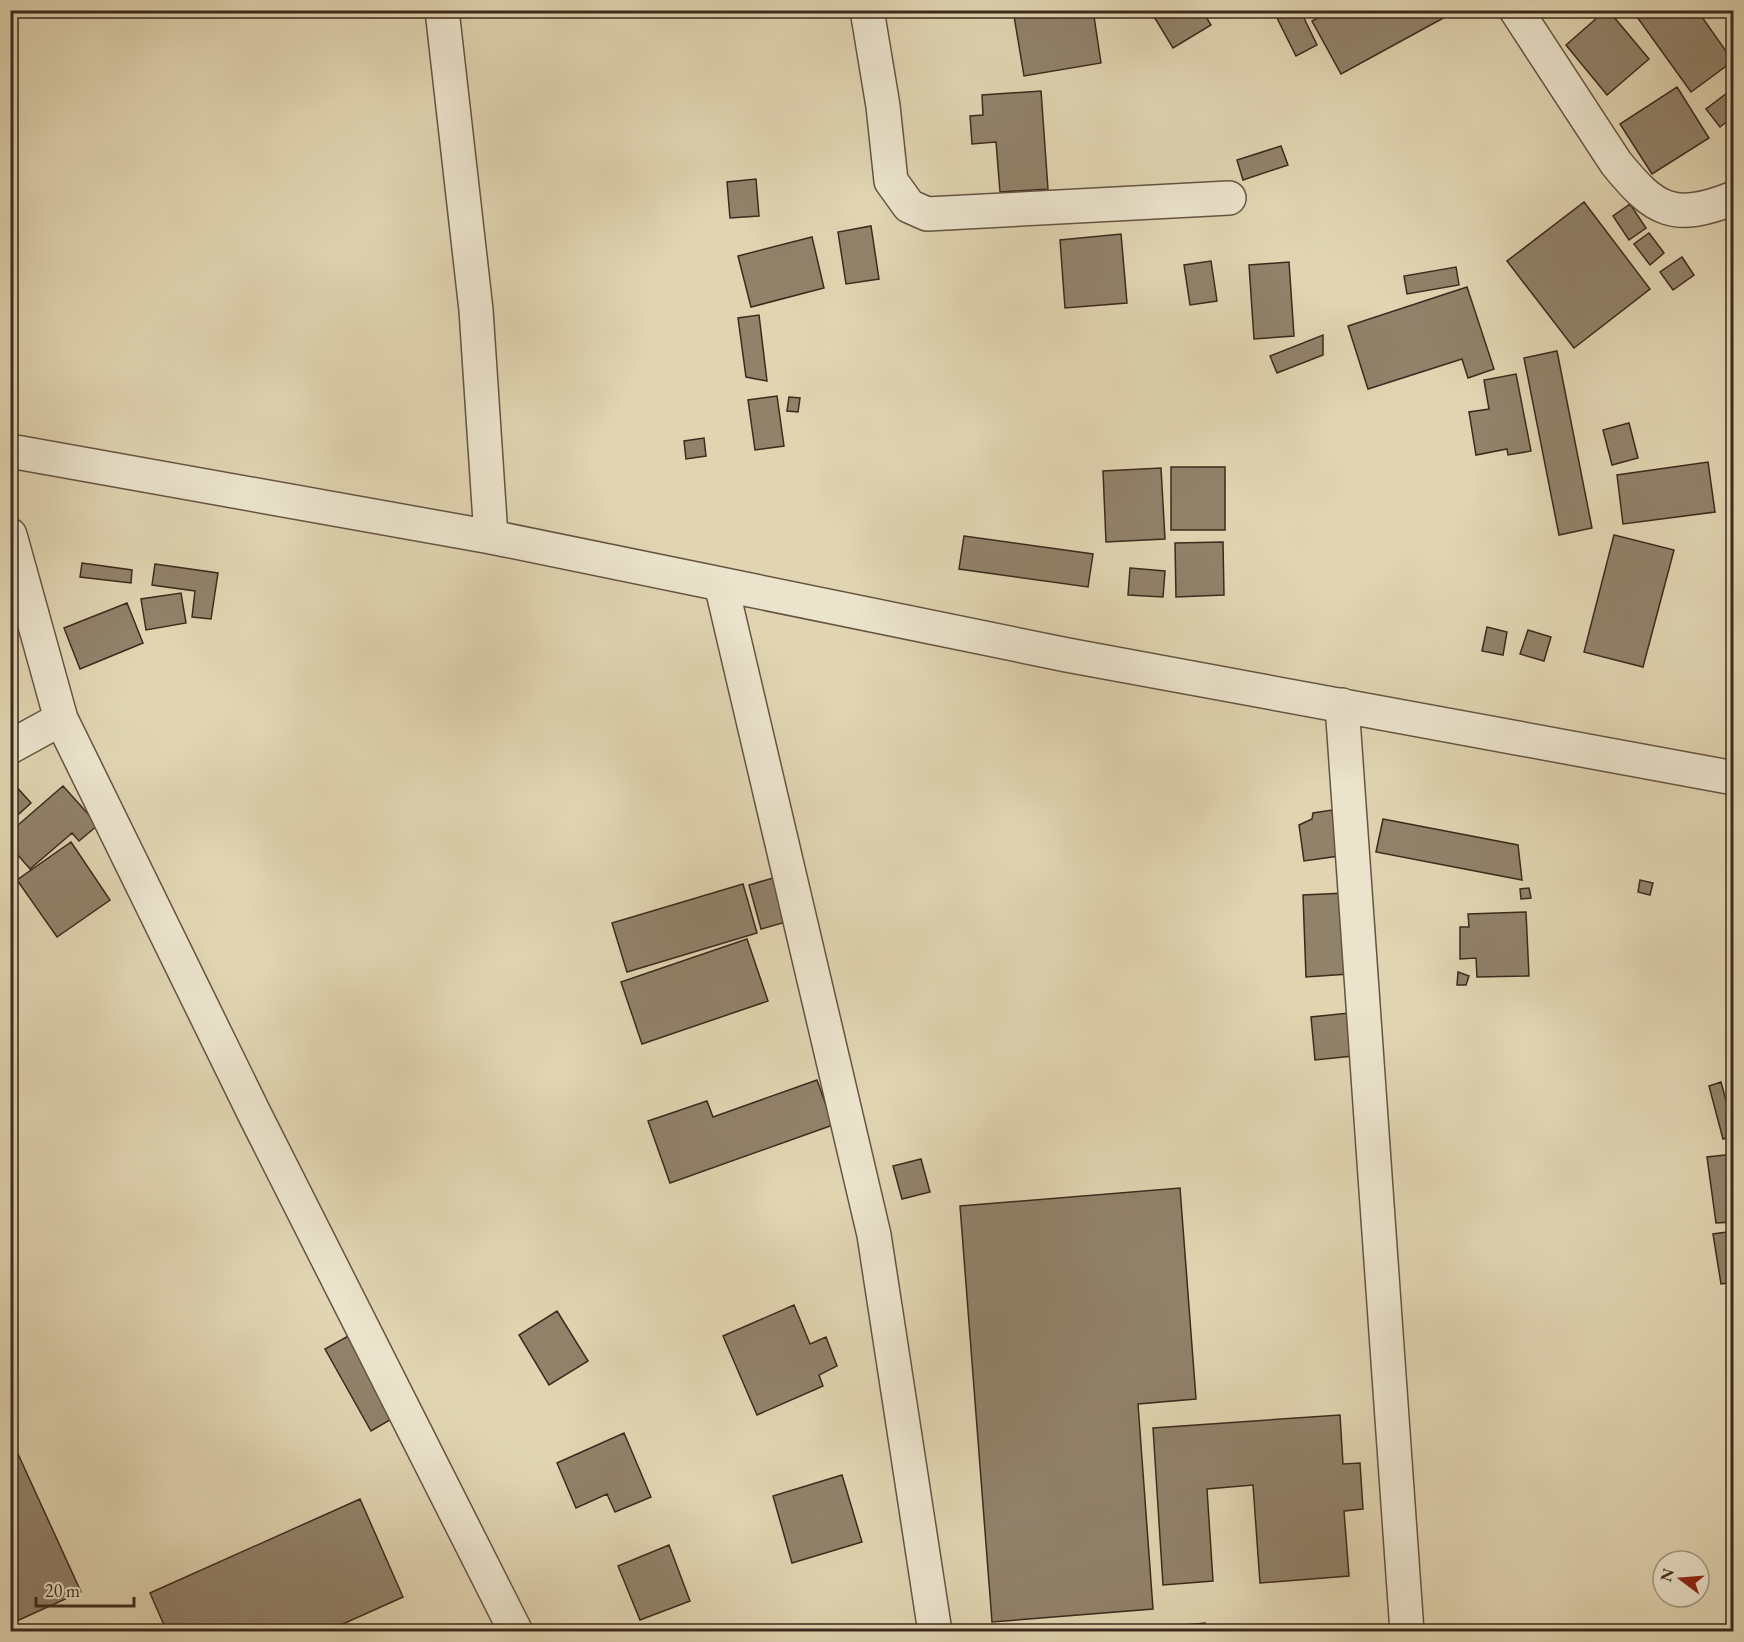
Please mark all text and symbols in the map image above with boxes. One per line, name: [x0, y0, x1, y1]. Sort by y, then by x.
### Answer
north arrow: [1651, 1549, 1711, 1609]
text: N: [1655, 1566, 1679, 1584]
scale bar: [36, 1570, 134, 1608]
text: 20 m: [45, 1579, 80, 1602]

